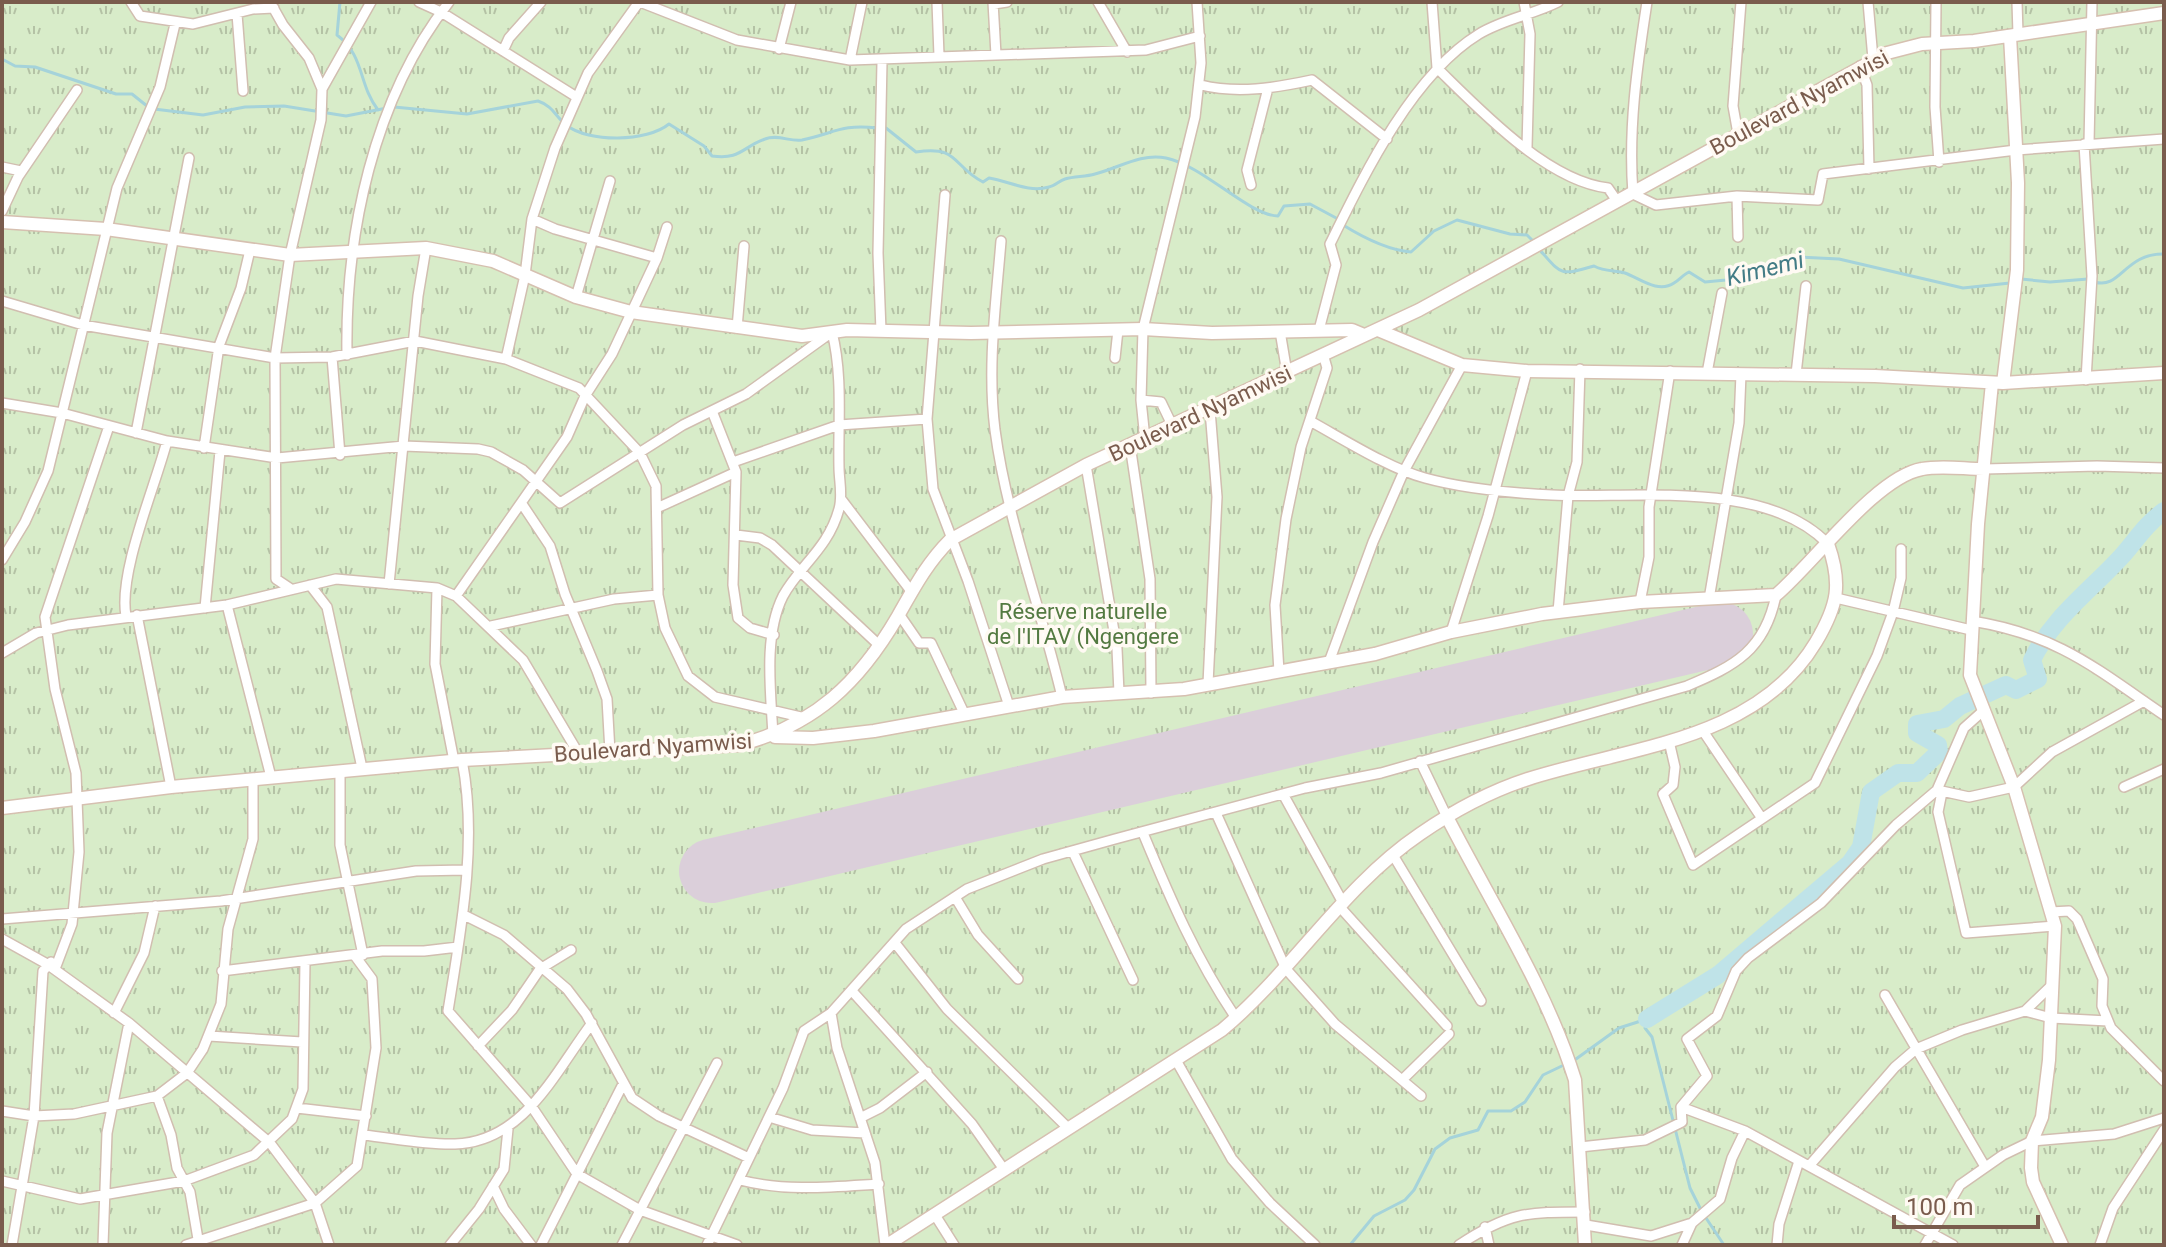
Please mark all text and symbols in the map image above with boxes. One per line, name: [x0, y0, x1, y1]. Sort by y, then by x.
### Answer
street label: Boulevard Nyamwisi: [1706, 45, 1893, 160]
water label: Kimemi: [1723, 246, 1807, 292]
street label: Boulevard Nyamwisi: [1105, 360, 1296, 467]
park label: Réserve naturelle de l'ITAV (Ngengere: [987, 599, 1179, 650]
street label: Boulevard Nyamwisi: [553, 728, 753, 767]
scale bar: [1894, 1179, 2038, 1229]
text: 100 m: [1906, 1193, 1973, 1221]

